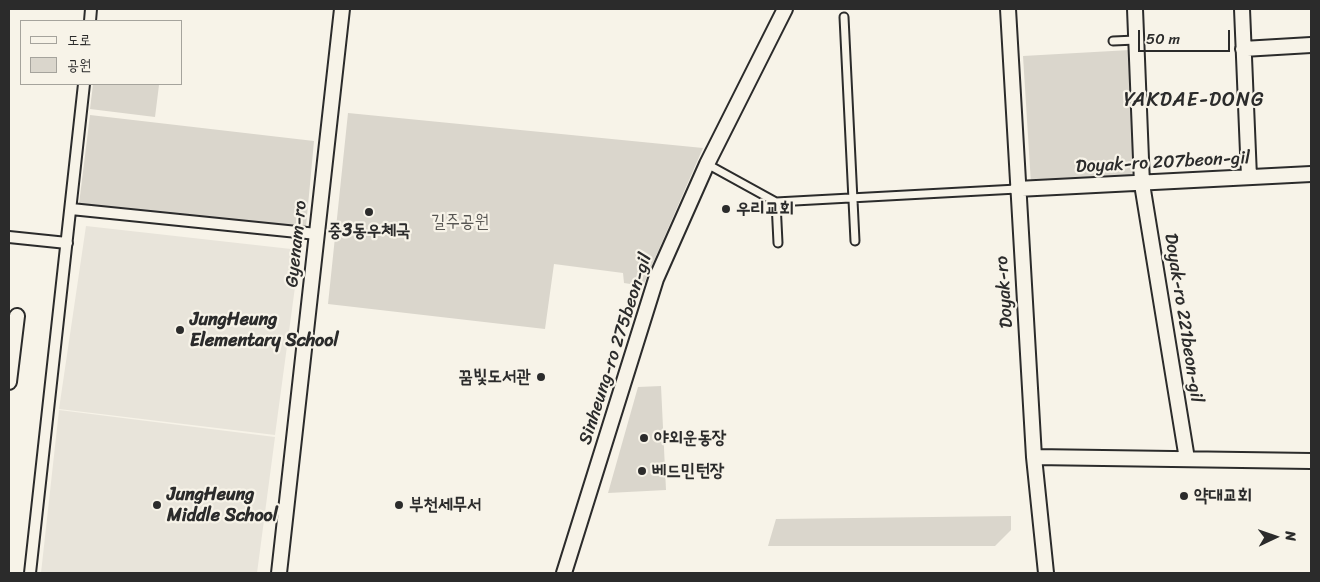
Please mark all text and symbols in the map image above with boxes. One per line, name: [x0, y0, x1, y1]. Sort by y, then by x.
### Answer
legend: [20, 20, 182, 85]
scale bar: [1140, 20, 1232, 52]
text: 50 m: [1146, 26, 1180, 52]
text: 도로: [67, 27, 91, 53]
text: 공원: [67, 52, 91, 78]
district label: YAKDAE-DONG: [1122, 89, 1266, 113]
street label: Doyak-ro 207beon-gil: [1075, 148, 1251, 178]
place label: 우리교회: [736, 198, 794, 220]
street label: Gyenam-ro: [282, 200, 312, 288]
marker: 우리교회: [720, 203, 732, 215]
marker: 중3동우체국: [363, 206, 375, 218]
park label: 길주공원: [431, 211, 489, 233]
place label: 중3동우체국: [328, 220, 410, 242]
street label: Doyak-ro 221beon-gil: [1159, 232, 1207, 404]
street label: Sinheung-ro 275beon-gil: [575, 251, 657, 447]
street label: Doyak-ro: [992, 255, 1018, 329]
place label: JungHeung Elementary School: [190, 309, 339, 352]
marker: JungHeung Elementary School: [174, 324, 186, 336]
place label: 꿈빛도서관: [459, 366, 531, 388]
marker: 꿈빛도서관: [535, 371, 547, 383]
place label: 야외운동장: [654, 427, 726, 449]
marker: 야외운동장: [638, 432, 650, 444]
place label: 베드민턴장: [652, 460, 724, 482]
marker: 베드민턴장: [636, 465, 648, 477]
place label: JungHeung Middle School: [167, 484, 278, 526]
place label: 약대교회: [1194, 485, 1252, 507]
marker: 약대교회: [1178, 490, 1190, 502]
place label: 부천세무서: [409, 494, 481, 516]
marker: JungHeung Middle School: [151, 499, 163, 511]
marker: 부천세무서: [393, 499, 405, 511]
north arrow: [1250, 512, 1300, 562]
text: N: [1278, 531, 1303, 542]

